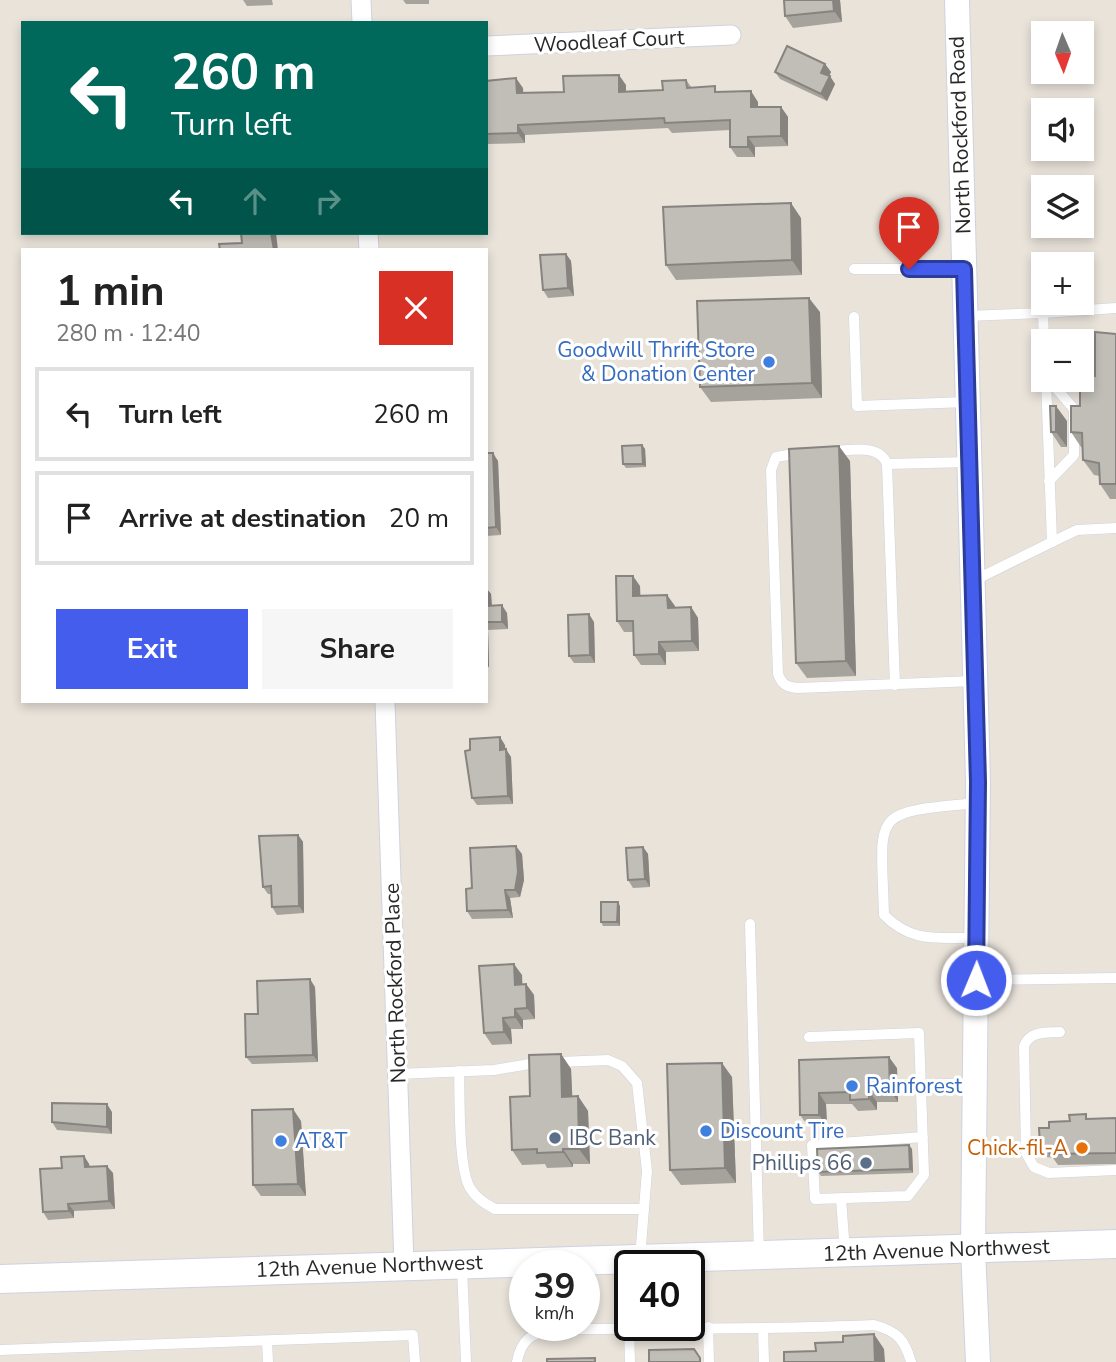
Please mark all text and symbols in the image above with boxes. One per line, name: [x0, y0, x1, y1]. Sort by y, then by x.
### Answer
north arrow: [1031, 21, 1094, 84]
map controls: [1031, 21, 1094, 392]
street label: Woodleaf Court: [533, 23, 686, 59]
street label: North Rockford Road: [943, 36, 977, 234]
text: 260 m: [171, 39, 315, 106]
icon: left: [56, 49, 147, 140]
button: sound: [1031, 98, 1094, 161]
text: Turn left: [171, 103, 291, 146]
button: layers: [1031, 175, 1094, 238]
icon: left: [163, 182, 201, 220]
icon: ahead: [236, 182, 274, 220]
icon: right: [309, 182, 347, 220]
pin: [879, 197, 939, 269]
icon: arrive: [890, 208, 928, 246]
button: +: [1031, 252, 1094, 315]
text: 1 min: [56, 263, 165, 320]
button: close: [379, 271, 453, 345]
text: 280 m · 12:40: [56, 318, 201, 349]
button: −: [1031, 329, 1094, 392]
place label: Goodwill Thrift Store & Donation Center: [557, 336, 755, 388]
marker: Goodwill Thrift Store & Donation Center: [761, 354, 777, 370]
icon: left: [60, 395, 98, 433]
text: Turn left: [119, 397, 222, 432]
text: 260 m: [373, 397, 449, 432]
icon: arrive: [60, 499, 98, 537]
text: Arrive at destination: [119, 501, 366, 536]
text: 20 m: [389, 501, 449, 536]
button: Exit: [56, 609, 248, 689]
button: Share: [262, 609, 453, 689]
street label: North Rockford Place: [378, 882, 412, 1084]
position arrow: [939, 943, 1013, 1017]
place label: Rainforest: [866, 1072, 963, 1100]
marker: Rainforest: [844, 1078, 860, 1094]
place label: Discount Tire: [720, 1117, 844, 1145]
marker: Discount Tire: [698, 1123, 714, 1139]
place label: IBC Bank: [569, 1124, 656, 1152]
place label: AT&T: [295, 1127, 348, 1155]
marker: IBC Bank: [547, 1130, 563, 1146]
marker: AT&T: [273, 1133, 289, 1149]
place label: Chick-fil-A: [967, 1134, 1068, 1162]
marker: Chick-fil-A: [1074, 1140, 1090, 1156]
place label: Phillips 66: [752, 1149, 852, 1177]
marker: Phillips 66: [858, 1155, 874, 1171]
street label: 12th Avenue Northwest: [822, 1232, 1051, 1268]
street label: 12th Avenue Northwest: [255, 1248, 484, 1284]
speed limit sign: 40: [614, 1250, 705, 1341]
text: 39: [533, 1263, 576, 1310]
text: km/h: [535, 1301, 574, 1325]

